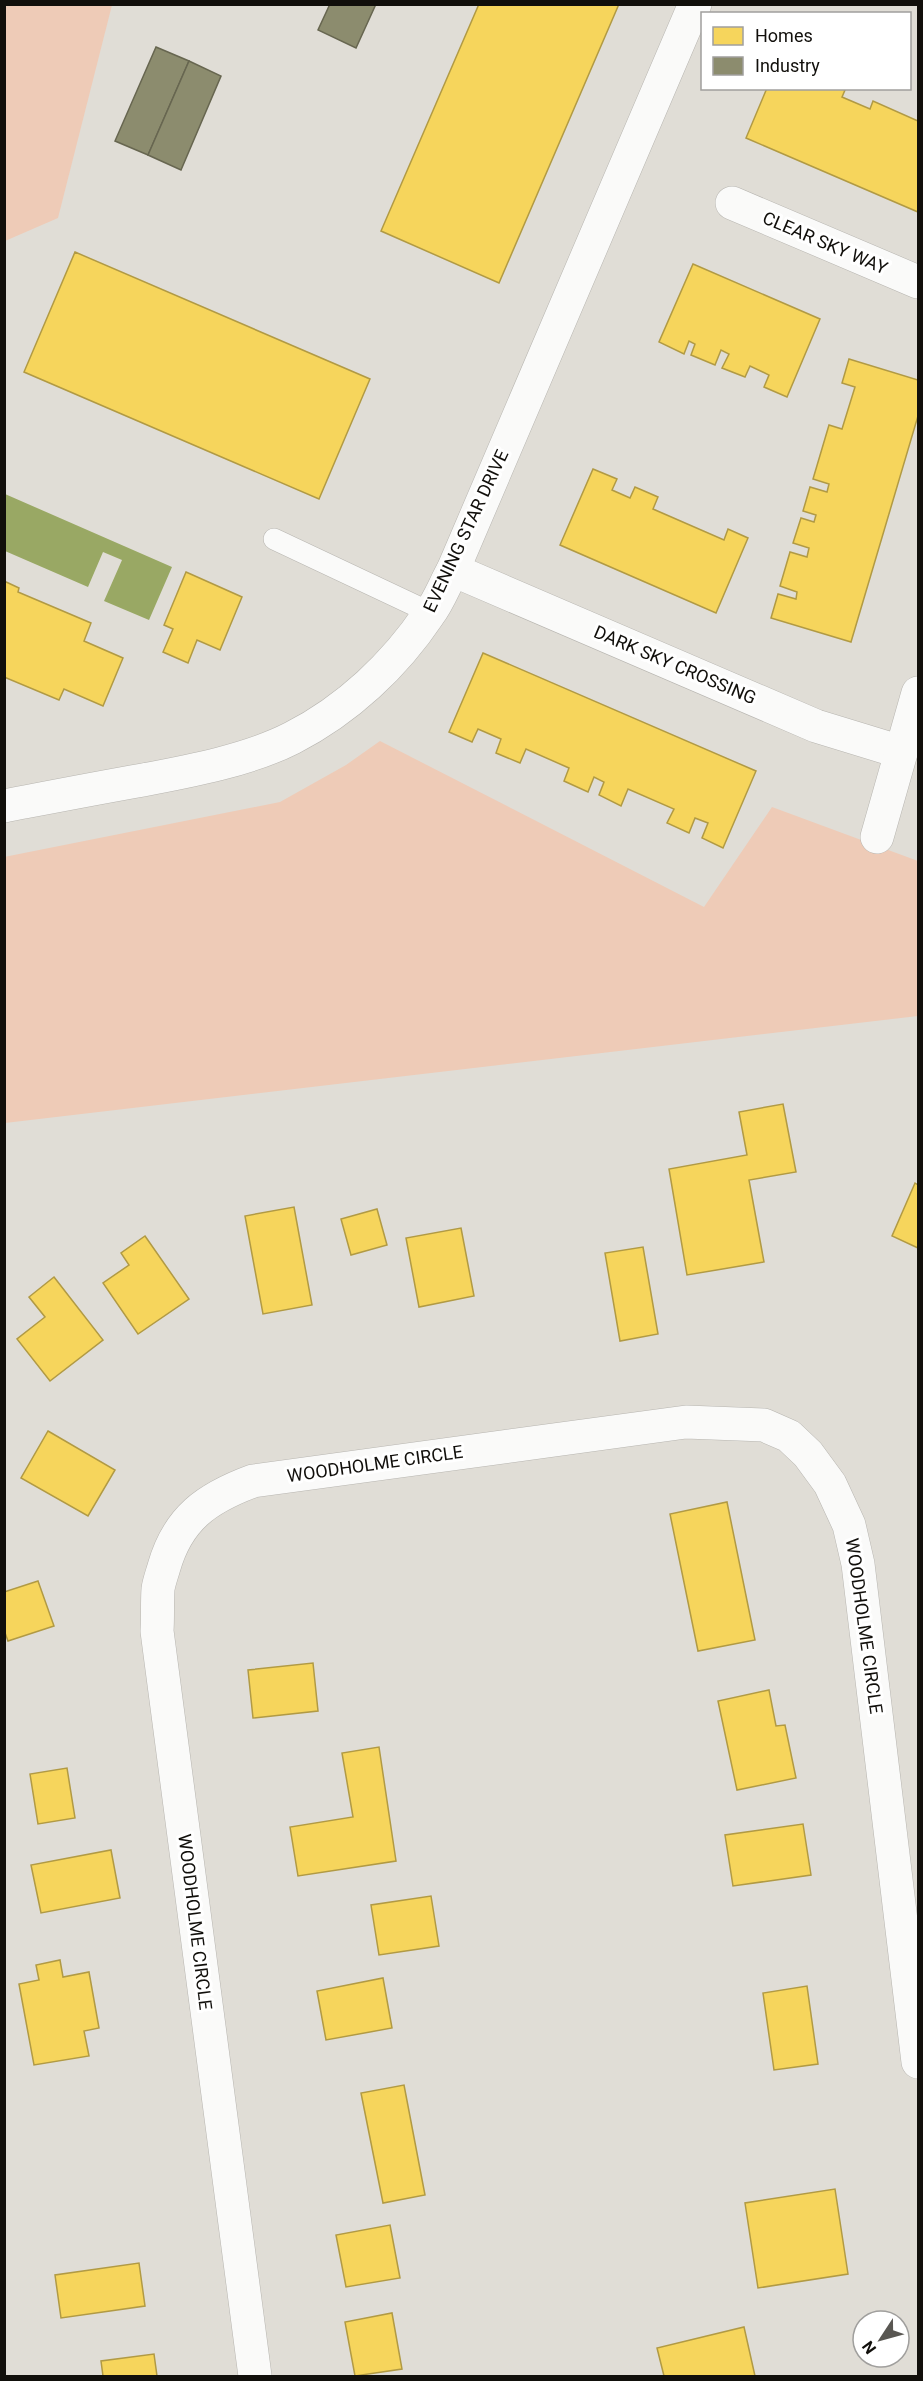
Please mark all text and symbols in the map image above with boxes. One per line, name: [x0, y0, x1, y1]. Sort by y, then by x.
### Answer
legend: [701, 12, 911, 90]
text: Homes: [755, 25, 813, 46]
text: Industry: [755, 55, 820, 76]
street label: CLEAR SKY WAY: [760, 207, 891, 278]
street label: EVENING STAR DRIVE: [419, 446, 512, 615]
street label: DARK SKY CROSSING: [591, 621, 759, 708]
street label: WOODHOLME CIRCLE: [286, 1441, 464, 1486]
street label: WOODHOLME CIRCLE: [842, 1537, 887, 1715]
street label: WOODHOLME CIRCLE: [174, 1833, 217, 2011]
north arrow: [851, 2309, 911, 2369]
text: N: [858, 2337, 880, 2358]

